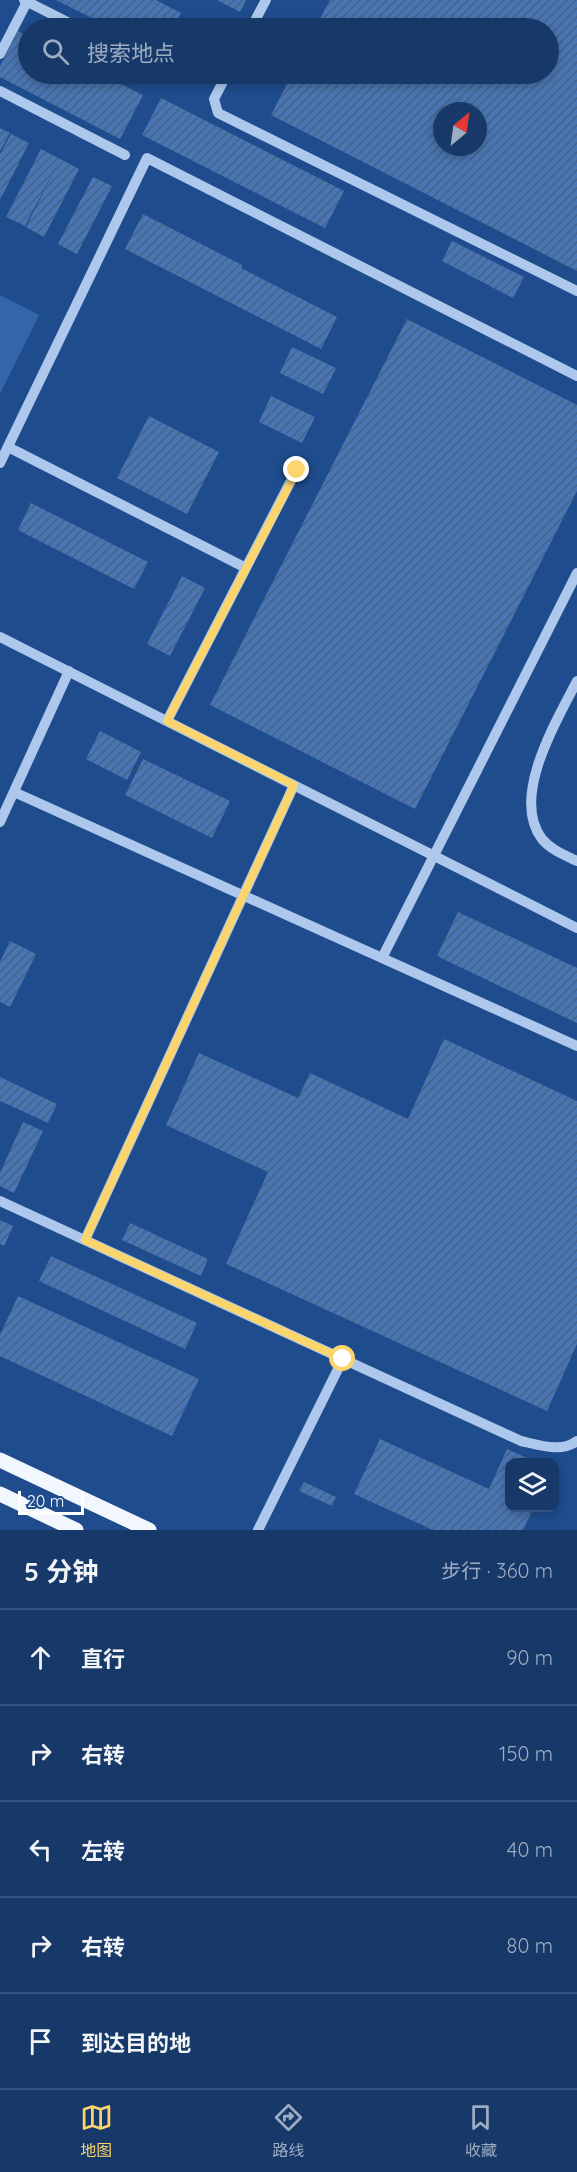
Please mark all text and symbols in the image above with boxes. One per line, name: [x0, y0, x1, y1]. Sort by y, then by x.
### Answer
search box: [18, 18, 559, 84]
icon: search: [39, 35, 72, 68]
text: 搜索地点: [87, 39, 175, 67]
north arrow: [433, 102, 487, 156]
route end: [283, 456, 309, 482]
route start: [329, 1345, 355, 1371]
map controls: [505, 1458, 559, 1512]
button: layers: [505, 1458, 559, 1512]
scale bar: [18, 1488, 84, 1516]
text: 20 m: [27, 1491, 64, 1511]
text: 5 分钟: [24, 1555, 98, 1588]
text: 步行 · 360 m: [441, 1558, 553, 1583]
icon: ahead: [24, 1641, 57, 1674]
text: 直行: [81, 1645, 125, 1673]
text: 90 m: [506, 1645, 553, 1670]
icon: right: [24, 1737, 57, 1770]
text: 右转: [81, 1741, 125, 1769]
text: 150 m: [499, 1741, 553, 1766]
icon: left: [24, 1833, 57, 1866]
text: 左转: [81, 1837, 125, 1865]
text: 40 m: [507, 1837, 553, 1862]
icon: right: [24, 1929, 57, 1962]
text: 右转: [81, 1933, 125, 1961]
text: 80 m: [507, 1933, 553, 1958]
icon: arrive: [24, 2025, 57, 2058]
text: 到达目的地: [81, 2029, 191, 2057]
tab: 地图: [80, 2101, 113, 2161]
tab: 路线: [272, 2101, 305, 2161]
tab: 收藏: [464, 2101, 497, 2161]

